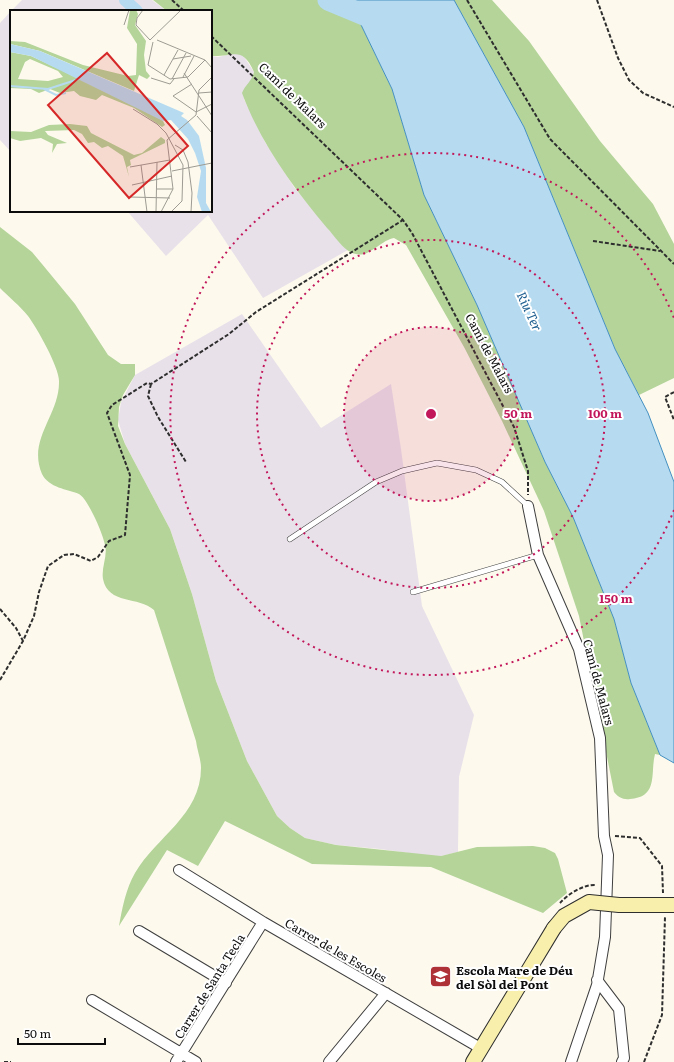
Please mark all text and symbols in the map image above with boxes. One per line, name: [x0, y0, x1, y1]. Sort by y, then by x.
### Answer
inset map: [10, 10, 212, 212]
street label: Camí de Malars: [255, 58, 331, 133]
water label: Riu Ter: [513, 288, 547, 334]
street label: Camí de Malars: [461, 310, 519, 397]
text: 50 m: [504, 404, 532, 422]
text: 100 m: [588, 404, 622, 422]
centre of rings: [424, 407, 438, 421]
text: 150 m: [599, 589, 633, 607]
street label: Camí de Malars: [579, 637, 619, 727]
street label: Carrer de les Escoles: [282, 913, 391, 987]
street label: Carrer de Santa Tecla: [169, 929, 249, 1042]
place label: Escola Mare de Déu del Sòl del Pont: [456, 961, 573, 993]
school or university icon: Escola Mare de Déu del Sòl del Pont: [428, 964, 454, 990]
scale bar: [18, 1020, 105, 1046]
text: 50 m: [24, 1024, 51, 1042]

